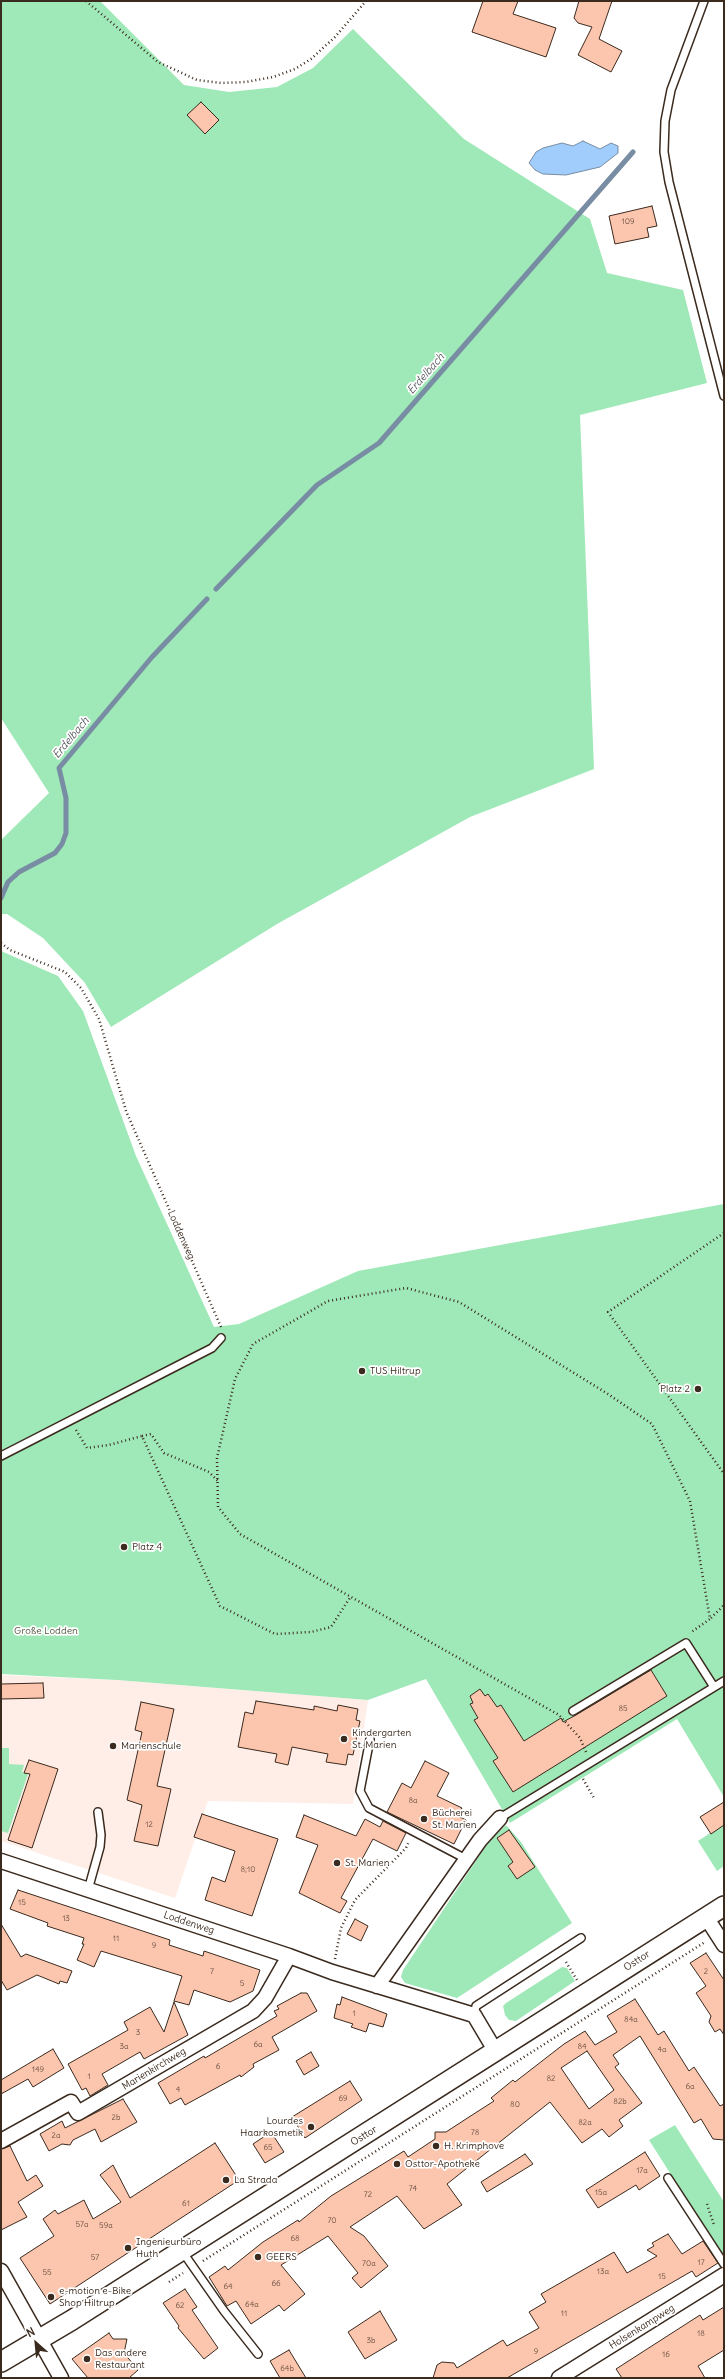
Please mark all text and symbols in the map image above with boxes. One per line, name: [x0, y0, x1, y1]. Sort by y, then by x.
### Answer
house number: 109: [621, 217, 635, 227]
water label: Erdelbach: [405, 351, 447, 397]
water label: Erdelbach: [50, 715, 92, 761]
street label: Loddenweg: [165, 1209, 197, 1261]
place label: TUS Hiltrup: [370, 1365, 421, 1377]
marker: TUS Hiltrup: [357, 1366, 367, 1376]
place label: Platz 2: [660, 1383, 690, 1395]
marker: Platz 2: [693, 1384, 703, 1394]
place label: Platz 4: [132, 1541, 162, 1553]
marker: Platz 4: [119, 1542, 129, 1552]
park label: Große Lodden: [14, 1625, 78, 1637]
house number: 85: [618, 1704, 628, 1714]
place label: Kindergarten St. Marien: [352, 1727, 411, 1750]
marker: Kindergarten St. Marien: [339, 1734, 349, 1744]
place label: Marienschule: [121, 1740, 181, 1752]
marker: Marienschule: [108, 1741, 118, 1751]
house number: 8a: [408, 1796, 418, 1806]
place label: Bücherei St. Marien: [432, 1807, 476, 1830]
marker: Bücherei St. Marien: [419, 1814, 429, 1824]
house number: 12: [145, 1820, 153, 1830]
place label: St. Marien: [345, 1857, 389, 1869]
marker: St. Marien: [332, 1858, 342, 1868]
house number: 8;10: [241, 1865, 255, 1875]
house number: 15: [18, 1898, 26, 1908]
street label: Loddenweg: [162, 1909, 216, 1937]
house number: 13: [62, 1914, 70, 1924]
house number: 11: [113, 1934, 119, 1944]
house number: 9: [152, 1941, 156, 1951]
street label: Osttor: [622, 1948, 652, 1974]
house number: 7: [210, 1967, 214, 1977]
house number: 2: [704, 1967, 708, 1977]
house number: 5: [240, 1979, 244, 1989]
house number: 1: [352, 2009, 356, 2019]
house number: 84a: [624, 2015, 638, 2025]
house number: 3: [136, 2028, 140, 2038]
house number: 6a: [253, 2040, 263, 2050]
house number: 3a: [119, 2042, 129, 2052]
house number: 84: [577, 2042, 587, 2052]
street label: Marienkirchweg: [120, 2045, 188, 2093]
house number: 4a: [657, 2045, 667, 2055]
house number: 6: [216, 2062, 220, 2072]
house number: 149: [32, 2065, 44, 2075]
house number: 1: [87, 2072, 91, 2082]
house number: 82: [547, 2074, 555, 2084]
house number: 6a: [685, 2082, 695, 2092]
house number: 4: [176, 2085, 180, 2095]
house number: 69: [338, 2094, 348, 2104]
house number: 82b: [613, 2097, 627, 2107]
house number: 80: [510, 2100, 520, 2110]
house number: 2b: [112, 2113, 120, 2123]
place label: Lourdes Haarkosmetik: [240, 2115, 303, 2138]
house number: 82a: [578, 2118, 592, 2128]
marker: Lourdes Haarkosmetik: [306, 2122, 316, 2132]
street label: Osttor: [349, 2123, 379, 2149]
house number: 78: [471, 2128, 479, 2138]
house number: 2a: [52, 2131, 60, 2141]
place label: H. Krimphove: [444, 2140, 504, 2152]
marker: H. Krimphove: [431, 2141, 441, 2151]
house number: 65: [263, 2143, 273, 2153]
place label: Osttor-Apotheke: [405, 2158, 480, 2170]
marker: Osttor-Apotheke: [392, 2159, 402, 2169]
house number: 17a: [636, 2166, 648, 2176]
place label: La Strada: [234, 2174, 277, 2186]
marker: La Strada: [221, 2175, 231, 2185]
house number: 74: [409, 2184, 417, 2194]
house number: 15a: [595, 2188, 607, 2198]
house number: 72: [364, 2190, 372, 2200]
house number: 61: [182, 2199, 190, 2209]
house number: 70: [327, 2216, 337, 2226]
house number: 57a: [75, 2220, 89, 2230]
house number: 59a: [99, 2221, 113, 2231]
house number: 68: [290, 2234, 300, 2244]
place label: Ingenieurbüro Huth: [136, 2236, 201, 2260]
marker: Ingenieurbüro Huth: [123, 2243, 133, 2253]
place label: GEERS: [266, 2251, 297, 2263]
marker: GEERS: [253, 2252, 263, 2262]
house number: 57: [91, 2253, 99, 2263]
house number: 17: [697, 2258, 705, 2268]
house number: 70a: [362, 2259, 376, 2269]
house number: 13a: [597, 2267, 609, 2277]
house number: 55: [42, 2268, 52, 2278]
house number: 15: [658, 2272, 666, 2282]
house number: 66: [271, 2279, 281, 2289]
house number: 64: [223, 2282, 233, 2292]
place label: e-motion e-Bike Shop Hiltrup: [59, 2285, 131, 2308]
marker: e-motion e-Bike Shop Hiltrup: [46, 2292, 56, 2302]
house number: 64a: [245, 2300, 259, 2310]
house number: 62: [176, 2301, 184, 2311]
street label: Holsenkampweg: [607, 2302, 677, 2352]
house number: 11: [561, 2309, 567, 2319]
north arrow: [16, 2323, 56, 2363]
text: N: [24, 2324, 37, 2340]
house number: 18: [697, 2329, 705, 2339]
house number: 3b: [367, 2336, 375, 2346]
place label: Das andere Restaurant: [95, 2347, 147, 2370]
house number: 9: [534, 2347, 538, 2357]
house number: 16: [662, 2350, 670, 2360]
marker: Das andere Restaurant: [82, 2354, 92, 2364]
house number: 64b: [280, 2364, 294, 2374]

